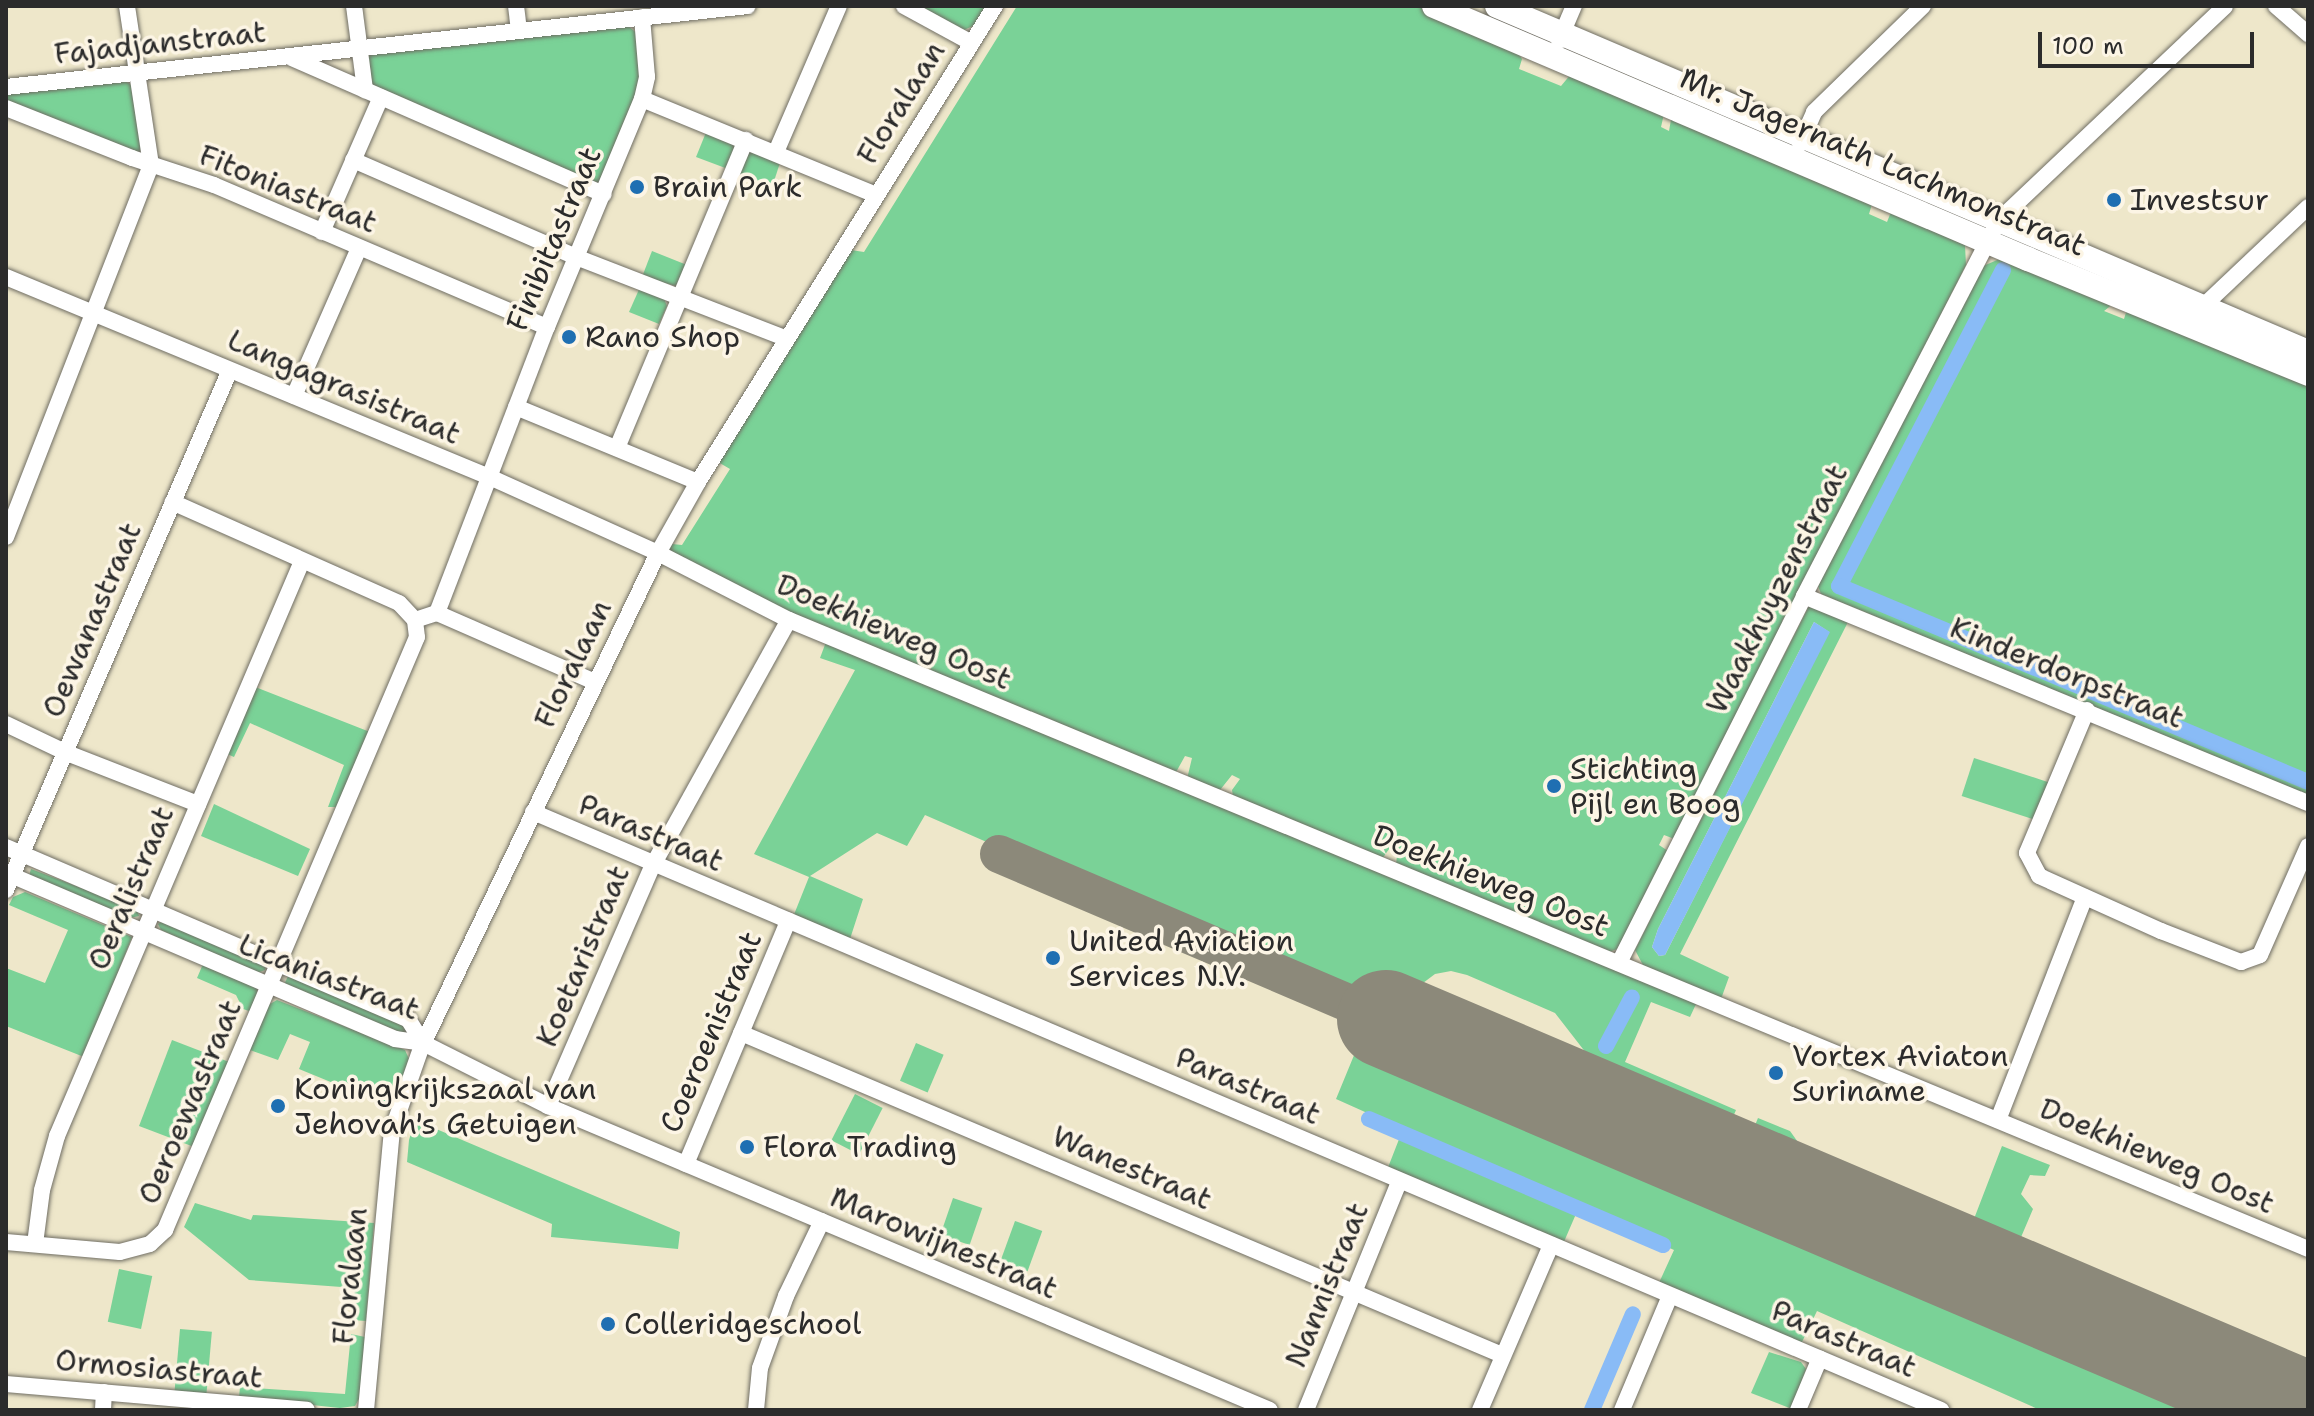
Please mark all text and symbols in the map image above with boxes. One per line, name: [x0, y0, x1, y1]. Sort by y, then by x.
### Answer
street label: Fajadjanstraat: [52, 14, 268, 72]
scale bar: [2042, 16, 2258, 66]
text: 100 m: [2052, 30, 2124, 62]
street label: Floralaan: [849, 35, 953, 171]
street label: Mr. Jagernath Lachmonstraat: [1675, 60, 2091, 264]
street label: Fitoniastraat: [194, 137, 382, 241]
street label: Finibitastraat: [499, 142, 609, 336]
place label: Brain Park: [653, 169, 802, 205]
marker: Brain Park: [628, 178, 646, 196]
place label: Investsur: [2130, 182, 2269, 218]
marker: Investsur: [2105, 191, 2123, 209]
place label: Rano Shop: [585, 319, 740, 355]
street label: Langagrasistraat: [222, 322, 466, 452]
marker: Rano Shop: [560, 328, 578, 346]
street label: Waakhuyzenstraat: [1699, 458, 1855, 720]
street label: Oewanastraat: [35, 517, 149, 723]
street label: Doekhieweg Oost: [771, 566, 1017, 698]
street label: Floralaan: [527, 594, 619, 734]
street label: Kinderdorpstraat: [1945, 610, 2189, 736]
place label: Stichting Pijl en Boog: [1570, 751, 1740, 822]
marker: Stichting Pijl en Boog: [1545, 777, 1563, 795]
street label: Parastraat: [573, 786, 729, 880]
street label: Oeralistraat: [80, 801, 182, 975]
street label: Doekhieweg Oost: [1368, 817, 1614, 945]
street label: Koetaristraat: [529, 860, 637, 1052]
place label: United Aviation Services N.V.: [1069, 923, 1294, 994]
street label: Licaniastraat: [233, 926, 425, 1028]
street label: Coeroenistraat: [652, 926, 770, 1138]
marker: United Aviation Services N.V.: [1044, 949, 1062, 967]
street label: Oeroewastraat: [131, 994, 249, 1210]
place label: Vortex Aviaton Suriname: [1792, 1038, 2008, 1108]
street label: Parastraat: [1170, 1039, 1326, 1133]
marker: Vortex Aviaton Suriname: [1767, 1064, 1785, 1082]
place label: Koningkrijkszaal van Jehovah's Getuigen: [294, 1071, 596, 1142]
street label: Doekhieweg Oost: [2034, 1090, 2280, 1222]
marker: Koningkrijkszaal van Jehovah's Getuigen: [269, 1097, 287, 1115]
street label: Wanestraat: [1047, 1118, 1217, 1218]
place label: Flora Trading: [763, 1129, 957, 1165]
marker: Flora Trading: [738, 1138, 756, 1156]
street label: Marowijnestraat: [825, 1179, 1063, 1307]
street label: Nannistraat: [1278, 1197, 1376, 1373]
street label: Floralaan: [325, 1206, 375, 1346]
street label: Parastraat: [1766, 1292, 1922, 1386]
place label: Colleridgeschool: [624, 1306, 861, 1342]
marker: Colleridgeschool: [599, 1315, 617, 1333]
street label: Ormosiastraat: [54, 1342, 264, 1396]

